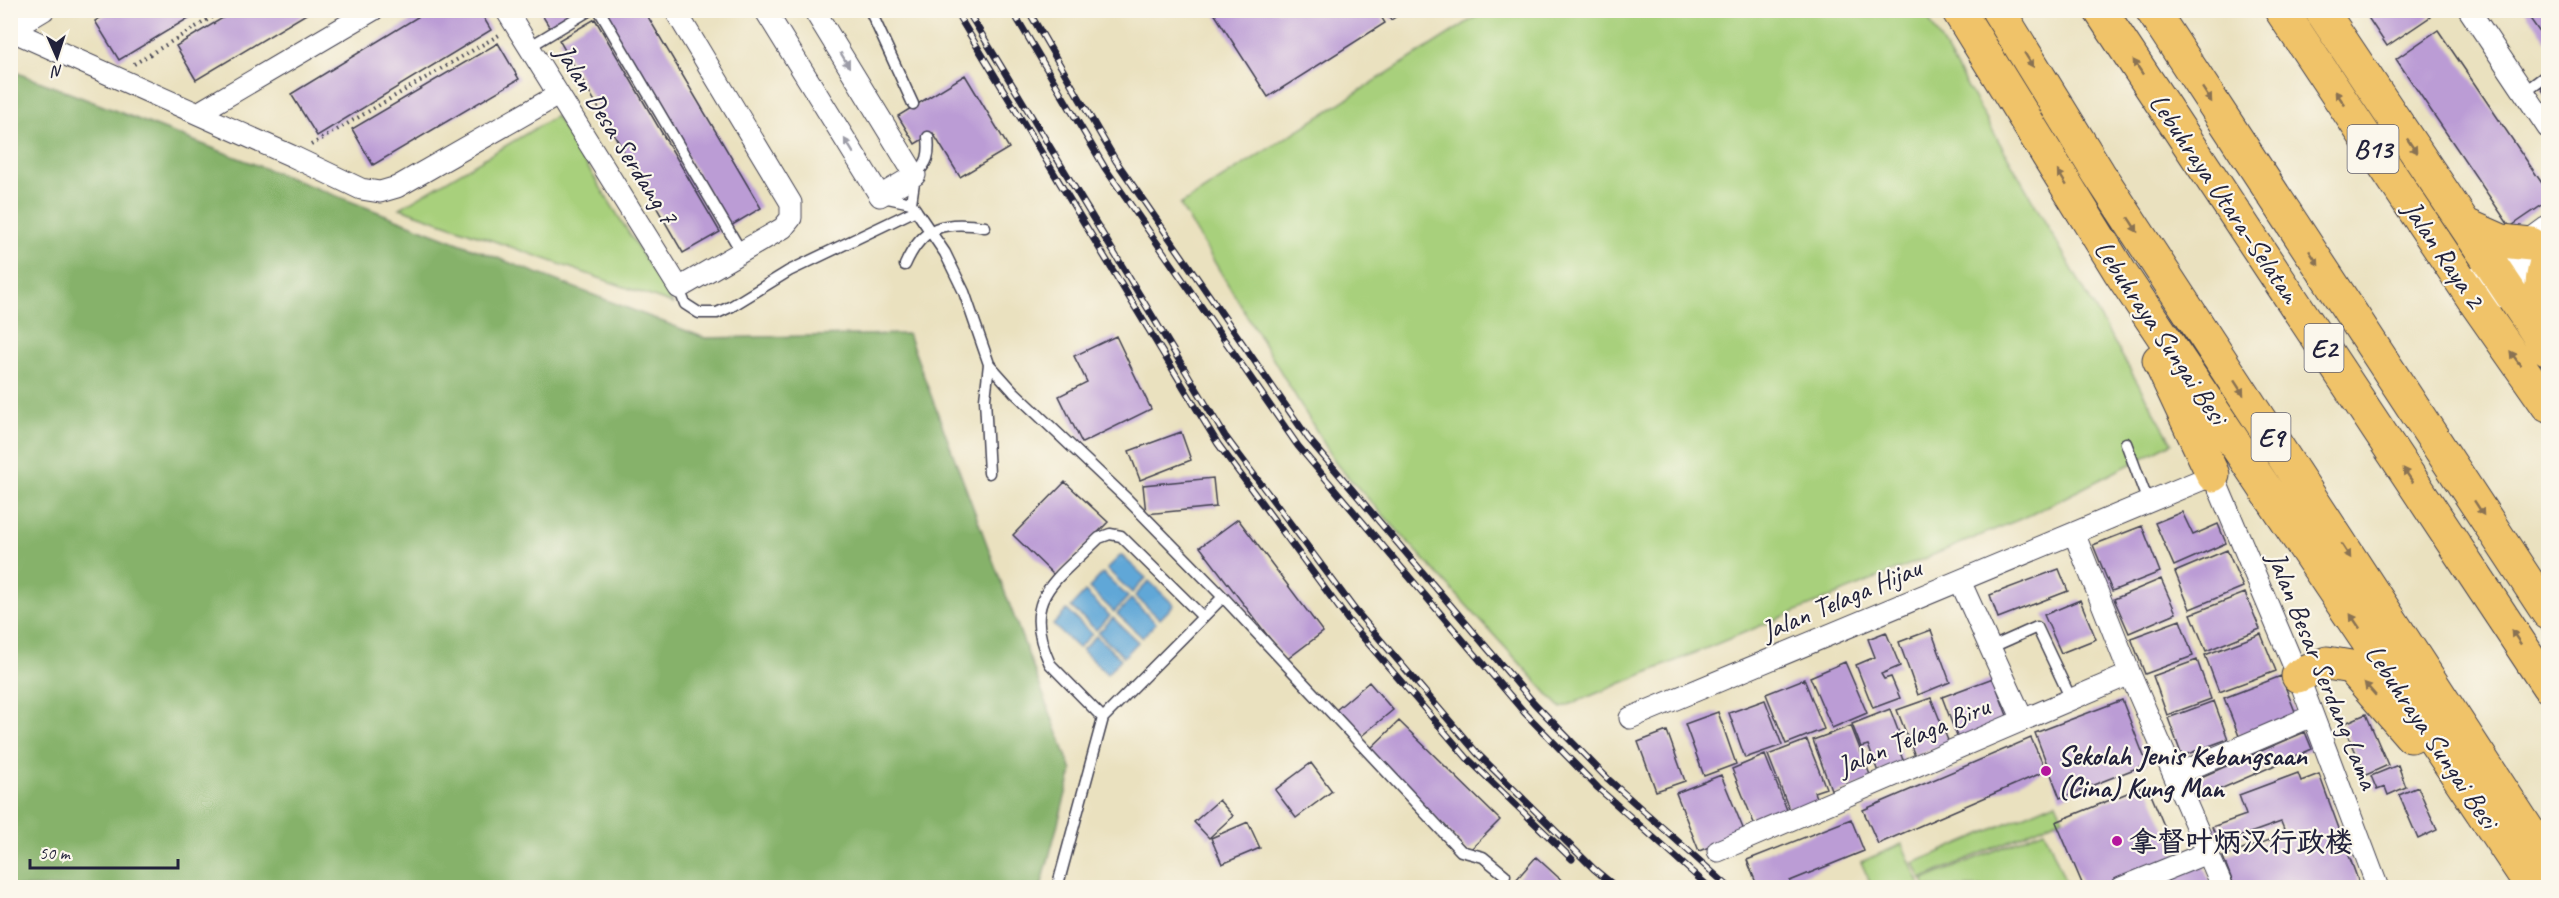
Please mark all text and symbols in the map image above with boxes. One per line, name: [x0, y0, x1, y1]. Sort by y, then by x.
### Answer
north arrow: [27, 27, 87, 87]
street label: Jalan Desa Serdang 7: [546, 36, 687, 232]
one-way arrow: [839, 52, 850, 68]
one-way arrow: [2023, 52, 2034, 68]
one-way arrow: [2132, 60, 2144, 76]
text: N: [49, 61, 63, 81]
street label: Lebuhraya Utara–Selatan: [2142, 86, 2309, 311]
one-way arrow: [2201, 86, 2213, 102]
one-way arrow: [2334, 91, 2346, 107]
road number: B13: [2348, 125, 2398, 173]
one-way arrow: [843, 138, 854, 154]
one-way arrow: [2407, 138, 2418, 155]
one-way arrow: [2056, 170, 2067, 186]
street label: Jalan Raya 2: [2394, 192, 2494, 317]
one-way arrow: [2127, 217, 2138, 233]
street label: Lebuhraya Sungai Besi: [2086, 233, 2238, 434]
one-way arrow: [2308, 249, 2320, 265]
road number: E2: [2304, 324, 2344, 372]
one-way arrow: [2509, 351, 2521, 367]
one-way arrow: [2234, 380, 2245, 396]
road number: E9: [2252, 413, 2290, 461]
one-way arrow: [2403, 467, 2414, 483]
one-way arrow: [2473, 500, 2484, 516]
one-way arrow: [2340, 543, 2352, 559]
street label: Jalan Besar Serdang Lama: [2259, 544, 2387, 795]
street label: Jalan Telaga Hijau: [1754, 549, 1928, 649]
one-way arrow: [2350, 613, 2361, 629]
one-way arrow: [2510, 630, 2522, 646]
street label: Lebuhraya Sungai Besi: [2357, 637, 2509, 838]
one-way arrow: [2364, 682, 2377, 697]
street label: Jalan Telaga Biru: [1830, 688, 1996, 784]
place label: Sekolah Jenis Kebangsaan (Cina) Kung Man: [2058, 738, 2308, 805]
marker: Sekolah Jenis Kebangsaan (Cina) Kung Man: [2039, 764, 2053, 778]
place label: 拿督叶炳汉行政楼: [2129, 824, 2353, 859]
scale bar: [30, 832, 178, 870]
marker: 拿督叶炳汉行政楼: [2110, 834, 2124, 848]
text: 50 m: [39, 842, 72, 864]

